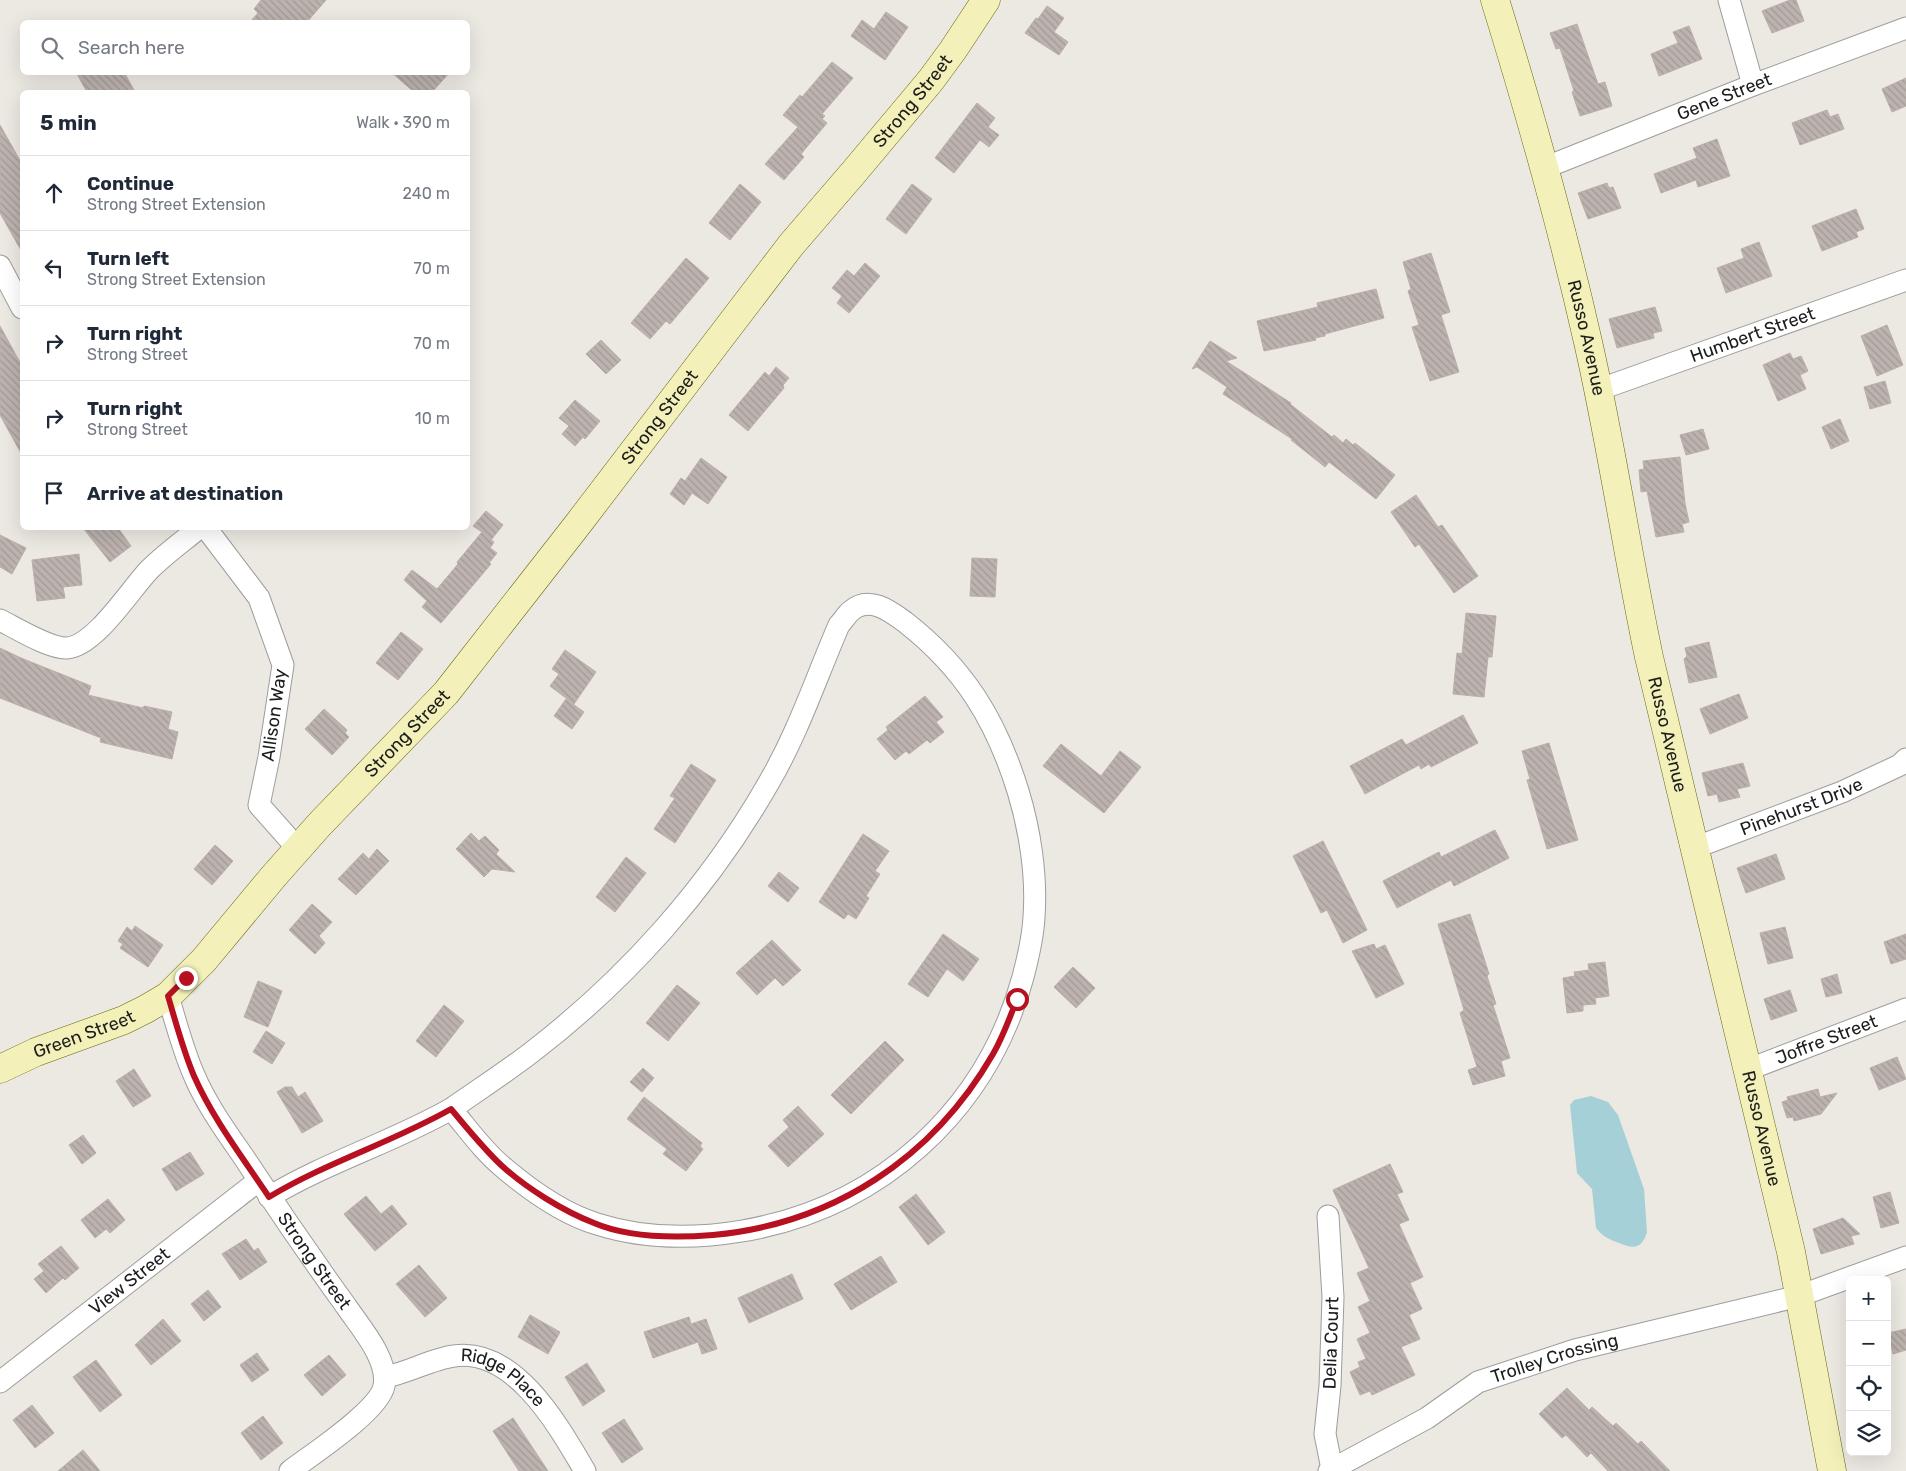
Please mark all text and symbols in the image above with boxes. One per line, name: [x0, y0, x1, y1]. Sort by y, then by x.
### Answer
search box: [20, 20, 470, 75]
icon: search: [38, 34, 66, 62]
text: Search here: [78, 36, 185, 59]
street label: Strong Street: [868, 50, 957, 152]
street label: Gene Street: [1674, 68, 1775, 125]
text: 5 min: [40, 110, 97, 135]
text: Walk · 390 m: [356, 113, 450, 132]
text: Continue: [87, 172, 174, 195]
icon: ahead: [40, 179, 68, 207]
text: 240 m: [403, 184, 450, 203]
text: Strong Street Extension: [87, 195, 266, 214]
text: Turn left: [87, 247, 169, 270]
icon: left: [40, 254, 68, 282]
text: 70 m: [413, 259, 450, 278]
text: Strong Street Extension: [87, 270, 266, 289]
street label: Russo Avenue: [1563, 277, 1610, 398]
street label: Humbert Street: [1687, 302, 1818, 367]
text: Turn right: [87, 322, 182, 345]
icon: right: [40, 329, 68, 357]
text: 70 m: [413, 334, 450, 353]
text: Strong Street: [87, 345, 188, 364]
street label: Strong Street: [616, 365, 703, 469]
text: Turn right: [87, 397, 182, 420]
icon: right: [40, 404, 68, 432]
text: 10 m: [415, 409, 450, 428]
text: Strong Street: [87, 420, 188, 439]
icon: arrive: [40, 479, 68, 507]
text: Arrive at destination: [87, 482, 283, 505]
street label: Allison Way: [257, 667, 291, 763]
street label: Russo Avenue: [1643, 674, 1692, 795]
street label: Strong Street: [360, 685, 454, 782]
street label: Pinehurst Drive: [1737, 773, 1866, 841]
route end: [175, 967, 198, 990]
route start: [1006, 988, 1029, 1011]
street label: Green Street: [30, 1005, 139, 1063]
street label: Joffre Street: [1772, 1010, 1880, 1069]
street label: Russo Avenue: [1737, 1068, 1786, 1189]
street label: Strong Street: [273, 1208, 356, 1314]
street label: View Street: [85, 1243, 174, 1320]
map controls: [1846, 1276, 1891, 1456]
button: +: [1846, 1276, 1891, 1321]
street label: Delia Court: [1318, 1296, 1344, 1390]
button: −: [1846, 1321, 1891, 1366]
street label: Trolley Crossing: [1488, 1329, 1620, 1388]
street label: Ridge Place: [460, 1344, 550, 1411]
button: locate: [1846, 1366, 1891, 1411]
button: layers: [1846, 1411, 1891, 1456]

